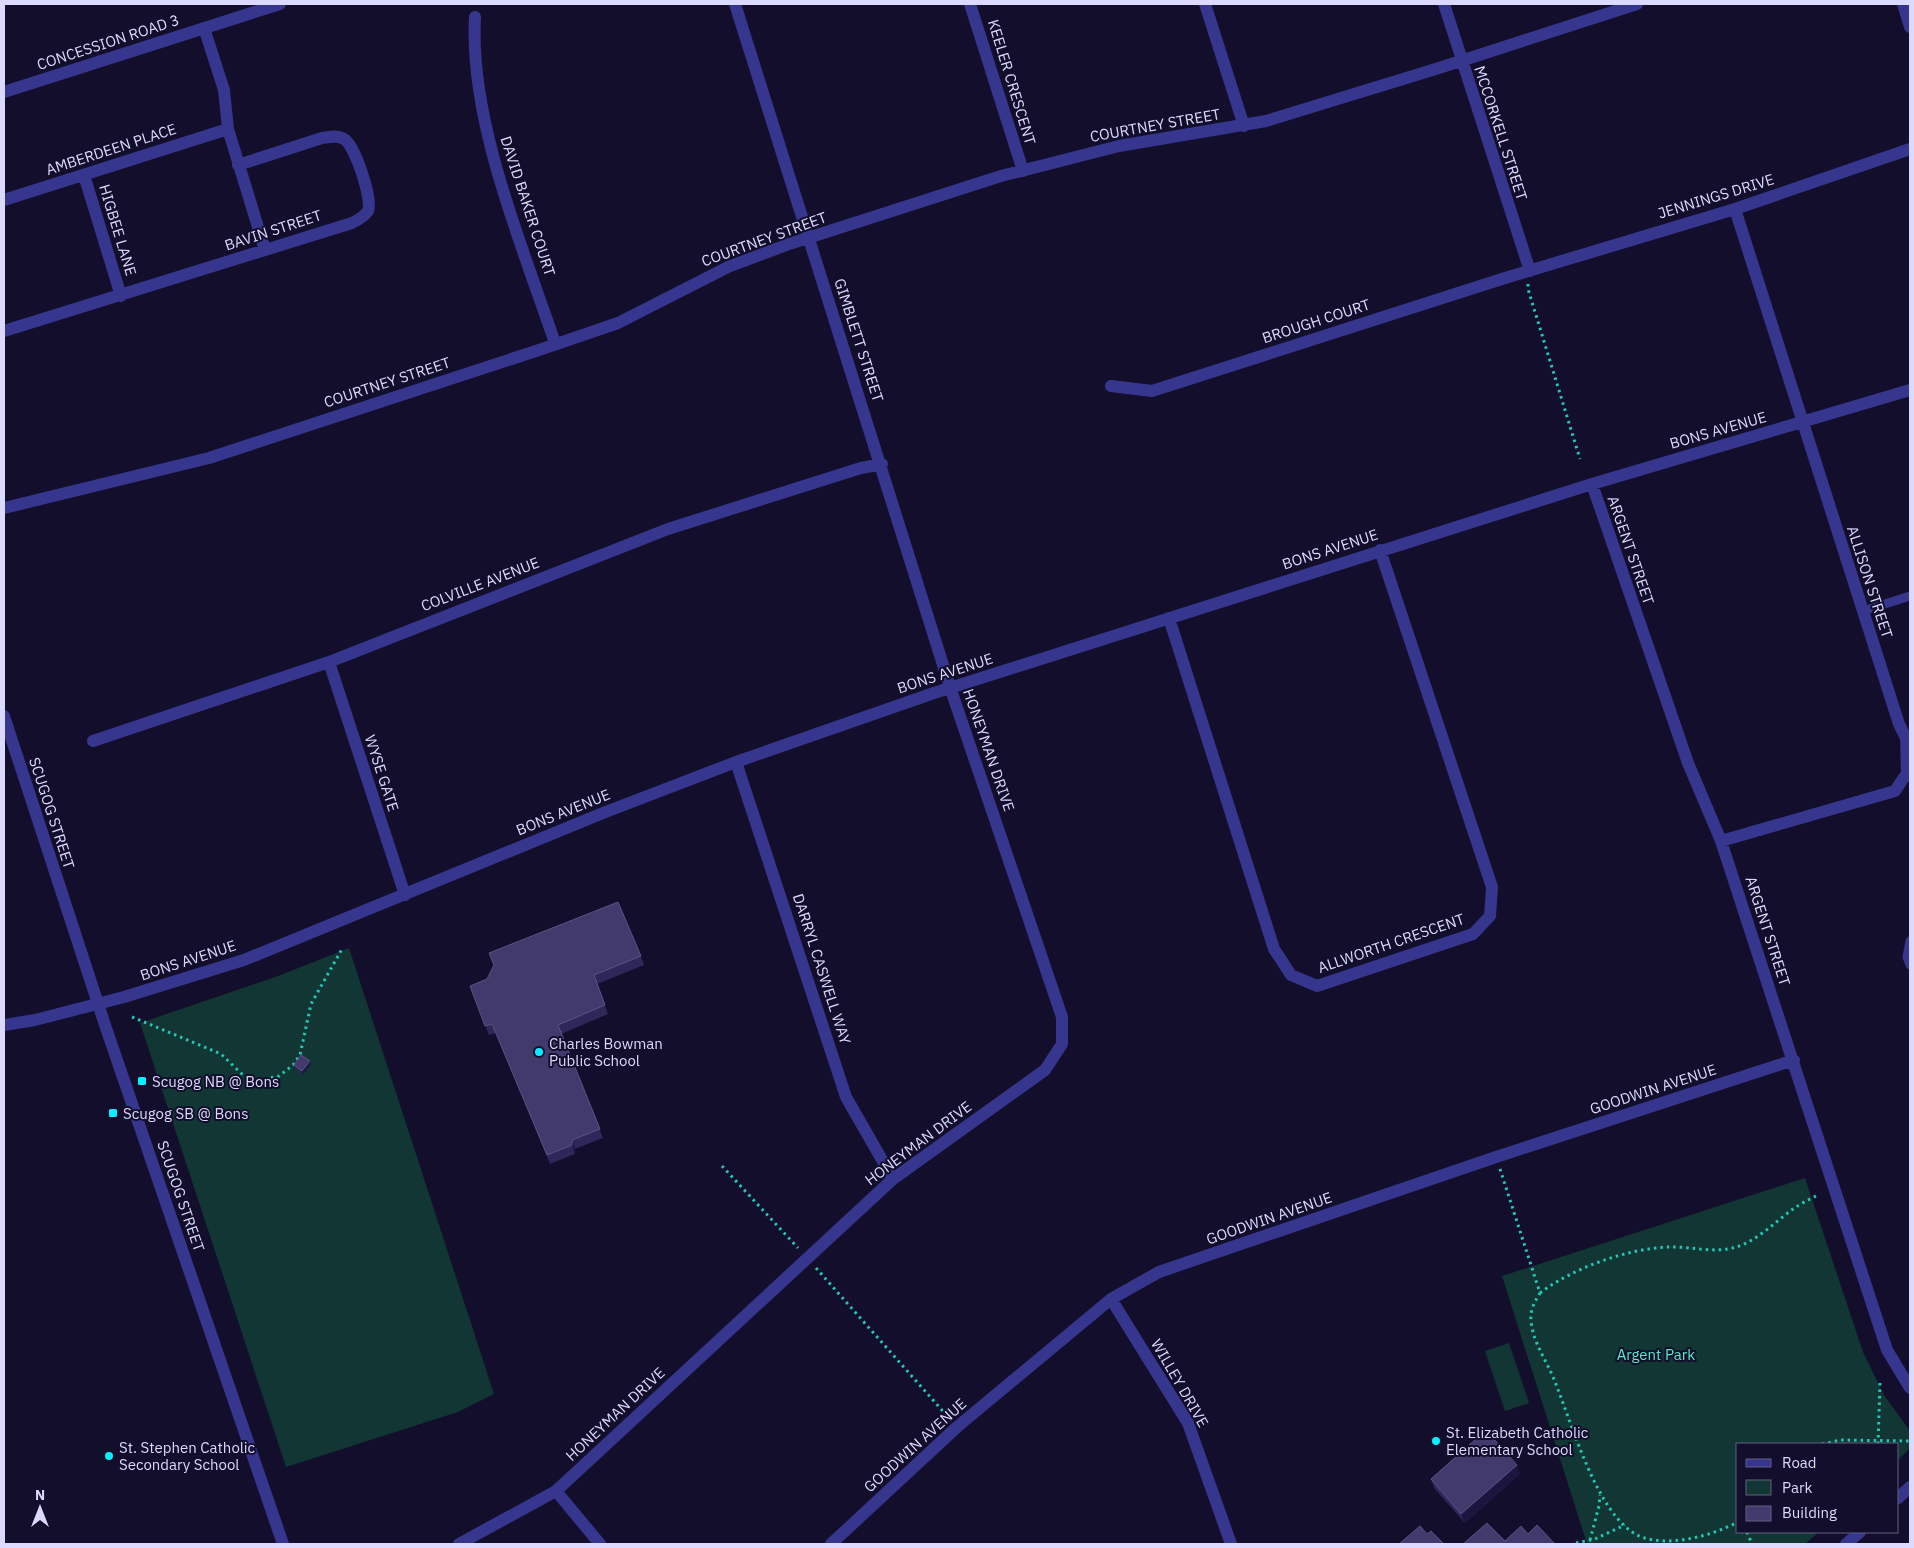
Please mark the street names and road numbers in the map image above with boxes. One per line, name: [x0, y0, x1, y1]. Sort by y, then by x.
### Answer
street label: CONCESSION ROAD 3: [34, 10, 182, 74]
street label: KEELER CRESCENT: [984, 17, 1040, 147]
street label: MCCORKELL STREET: [1470, 63, 1532, 203]
street label: COURTNEY STREET: [1088, 104, 1222, 146]
street label: AMBERDEEN PLACE: [43, 119, 179, 179]
street label: DAVID BAKER COURT: [496, 134, 560, 279]
street label: JENNINGS DRIVE: [1656, 169, 1776, 223]
street label: HIGBEE LANE: [95, 182, 141, 278]
street label: BAVIN STREET: [222, 205, 324, 255]
street label: COURTNEY STREET: [699, 207, 830, 271]
street label: GIMBLETT STREET: [830, 276, 888, 404]
street label: BROUGH COURT: [1260, 294, 1373, 347]
street label: COURTNEY STREET: [321, 352, 453, 411]
street label: BONS AVENUE: [1667, 407, 1769, 453]
street label: ARGENT STREET: [1604, 493, 1659, 607]
street label: ALLISON STREET: [1843, 523, 1897, 641]
street label: BONS AVENUE: [1280, 525, 1380, 573]
street label: COLVILLE AVENUE: [418, 553, 542, 615]
street label: BONS AVENUE: [895, 649, 995, 697]
street label: HONEYMAN DRIVE: [959, 686, 1019, 814]
street label: WYSE GATE: [361, 732, 403, 814]
street label: SCUGOG STREET: [25, 755, 79, 871]
street label: BONS AVENUE: [513, 785, 613, 839]
street label: ARGENT STREET: [1741, 874, 1795, 988]
street label: DARRYL CASWELL WAY: [789, 891, 855, 1047]
street label: ALLWORTH CRESCENT: [1315, 909, 1467, 977]
street label: BONS AVENUE: [138, 936, 238, 984]
street label: GOODWIN AVENUE: [1587, 1060, 1719, 1118]
street label: HONEYMAN DRIVE: [861, 1097, 975, 1189]
street label: SCUGOG STREET: [153, 1138, 209, 1254]
street label: GOODWIN AVENUE: [1204, 1188, 1334, 1248]
street label: WILLEY DRIVE: [1147, 1335, 1213, 1431]
street label: HONEYMAN DRIVE: [561, 1363, 669, 1465]
street label: GOODWIN AVENUE: [860, 1394, 970, 1496]

